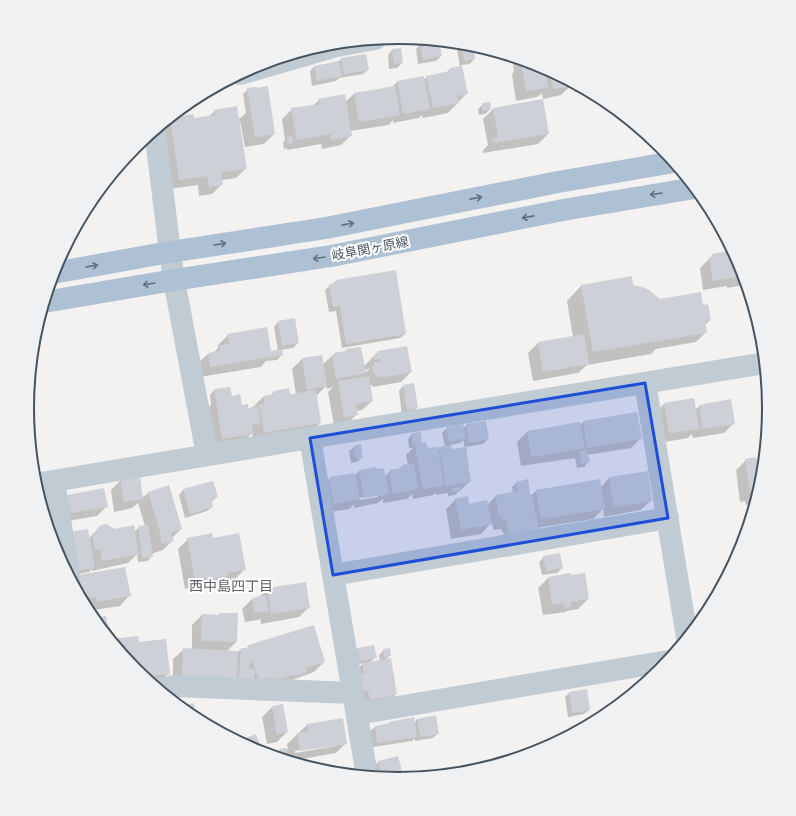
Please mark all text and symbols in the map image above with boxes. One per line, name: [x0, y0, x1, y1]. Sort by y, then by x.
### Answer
one-way arrow: [650, 190, 663, 198]
one-way arrow: [469, 194, 482, 202]
one-way arrow: [522, 213, 535, 221]
one-way arrow: [341, 219, 354, 227]
street label: 岐阜関ヶ原線: [330, 234, 410, 264]
one-way arrow: [213, 240, 226, 248]
one-way arrow: [312, 254, 325, 262]
one-way arrow: [85, 262, 98, 270]
one-way arrow: [142, 281, 155, 289]
district label: 西中島四丁目: [189, 578, 273, 595]

